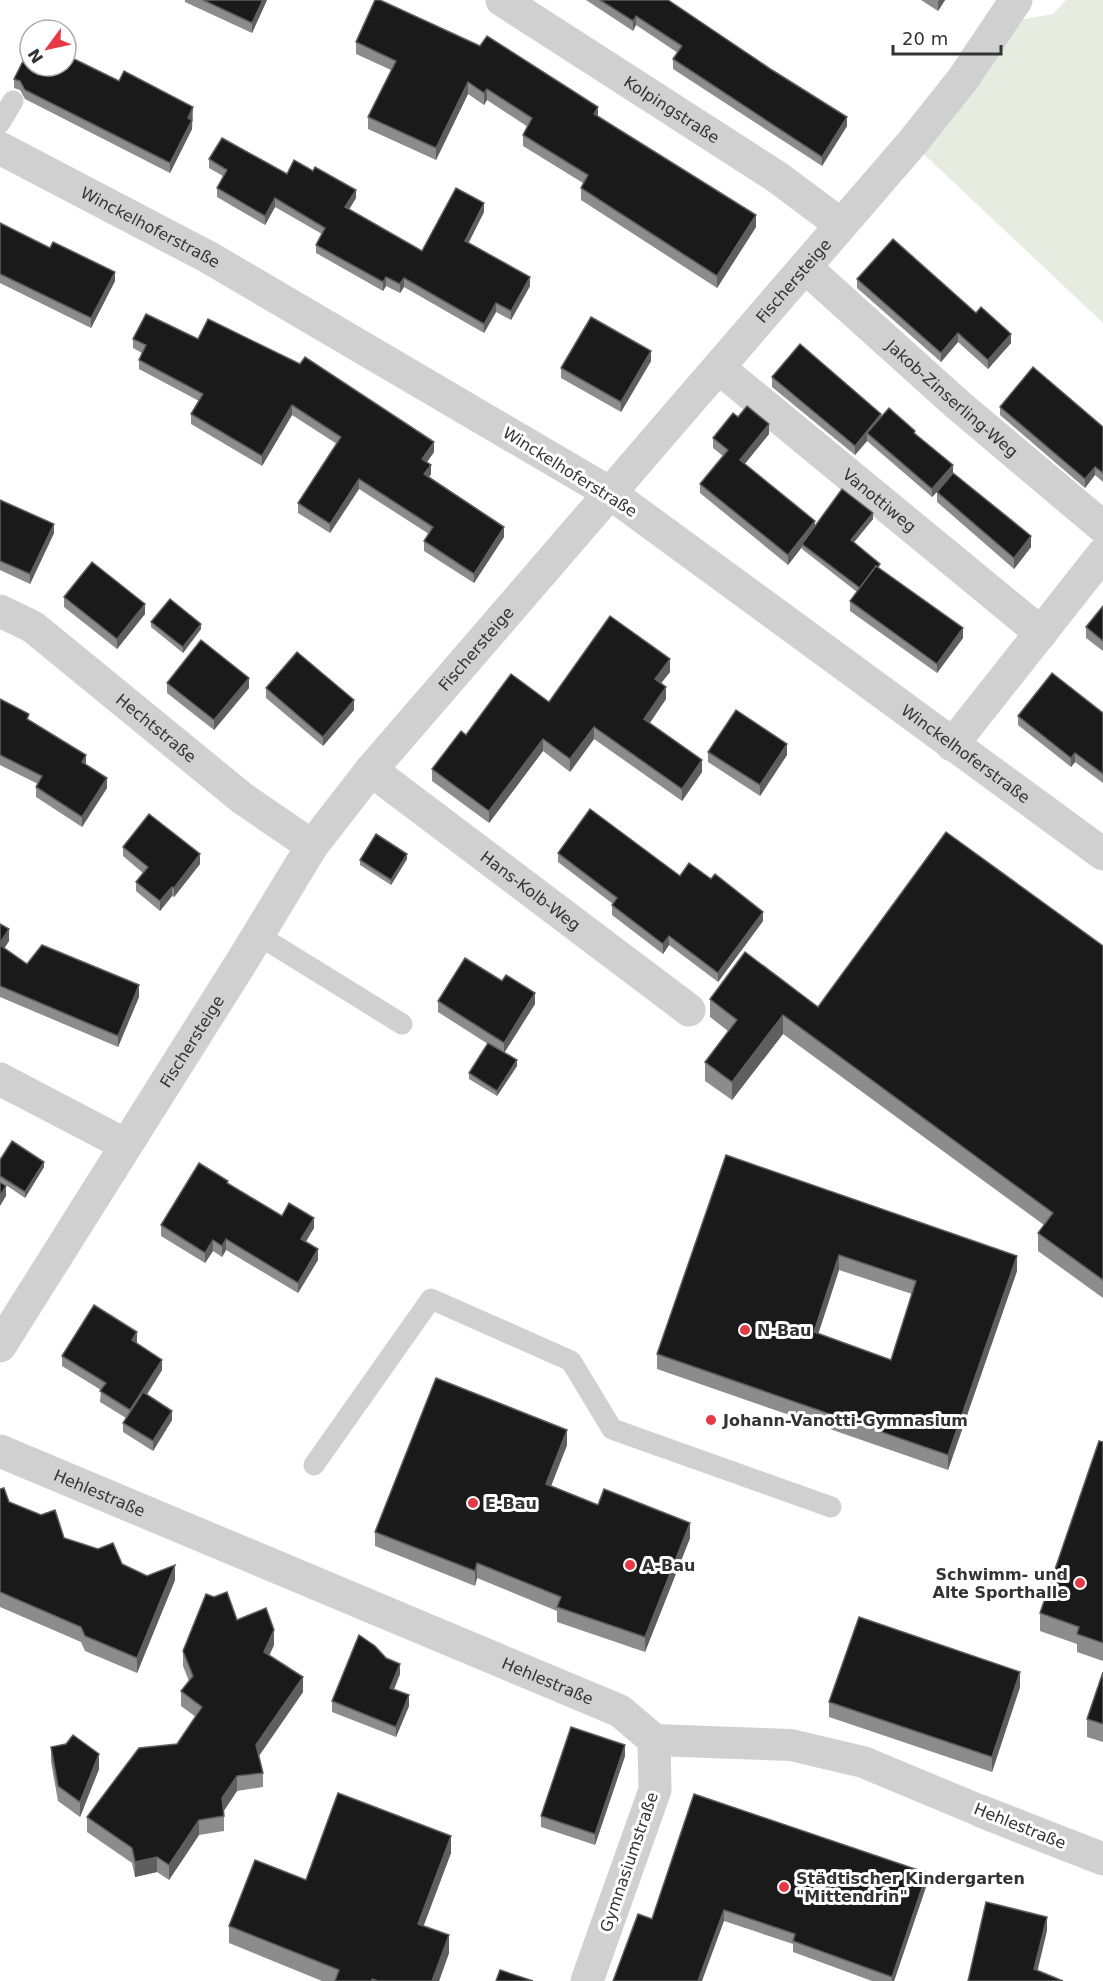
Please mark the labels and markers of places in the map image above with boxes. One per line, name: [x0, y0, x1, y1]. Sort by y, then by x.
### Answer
place label: N-Bau: [757, 1321, 811, 1340]
marker: N-Bau: [738, 1323, 752, 1337]
place label: Johann-Vanotti-Gymnasium: [722, 1411, 968, 1430]
marker: Johann-Vanotti-Gymnasium: [704, 1413, 718, 1427]
place label: E-Bau: [485, 1494, 537, 1513]
marker: E-Bau: [466, 1496, 480, 1510]
place label: A-Bau: [642, 1556, 695, 1575]
marker: A-Bau: [623, 1558, 637, 1572]
place label: Schwimm- und Alte Sporthalle: [933, 1565, 1068, 1602]
marker: Schwimm- und Alte Sporthalle: [1073, 1576, 1087, 1590]
place label: Städtischer Kindergarten "Mittendrin": [796, 1869, 1025, 1906]
marker: Städtischer Kindergarten "Mittendrin": [777, 1880, 791, 1894]

